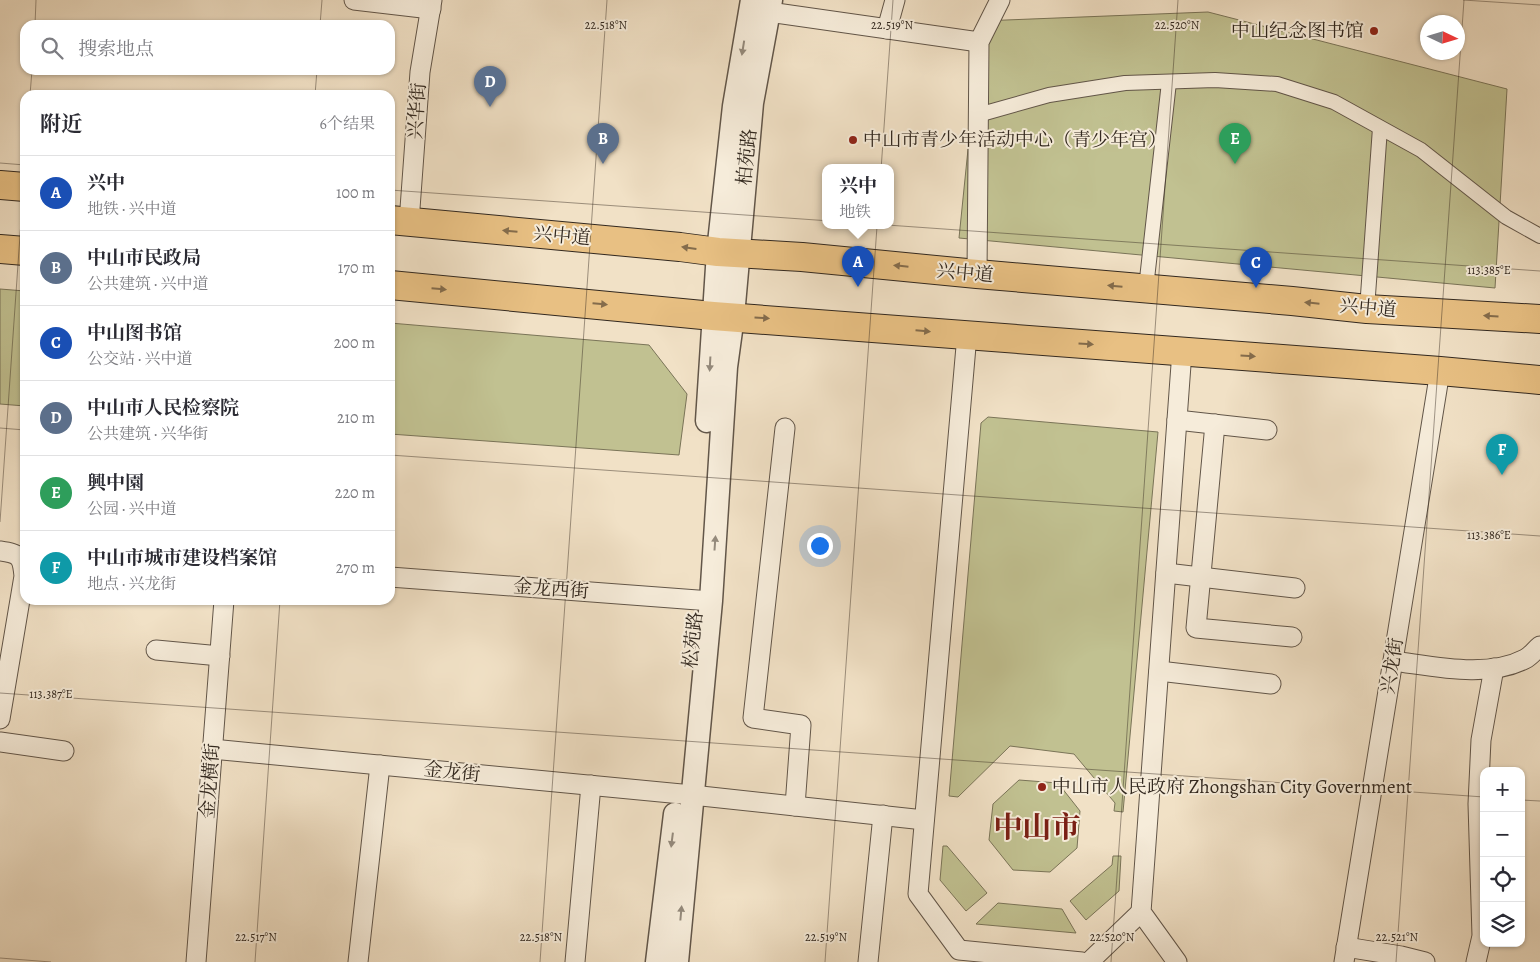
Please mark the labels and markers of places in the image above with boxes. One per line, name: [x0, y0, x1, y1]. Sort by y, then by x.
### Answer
place label: 中山纪念图书馆: [1231, 18, 1364, 44]
marker: 中山纪念图书馆: [1368, 25, 1380, 37]
pin: D: [474, 66, 506, 107]
pin: B: [587, 123, 619, 164]
pin: E: [1219, 123, 1251, 164]
place label: 中山市青少年活动中心（青少年宫）: [863, 127, 1167, 153]
marker: 中山市青少年活动中心（青少年宫）: [847, 134, 859, 146]
pin: A: [842, 246, 874, 287]
pin: C: [1240, 247, 1272, 288]
pin: F: [1486, 434, 1518, 475]
place label: 中山市人民政府 Zhongshan City Government: [1052, 774, 1412, 800]
marker: 中山市人民政府 Zhongshan City Government: [1036, 781, 1048, 793]

